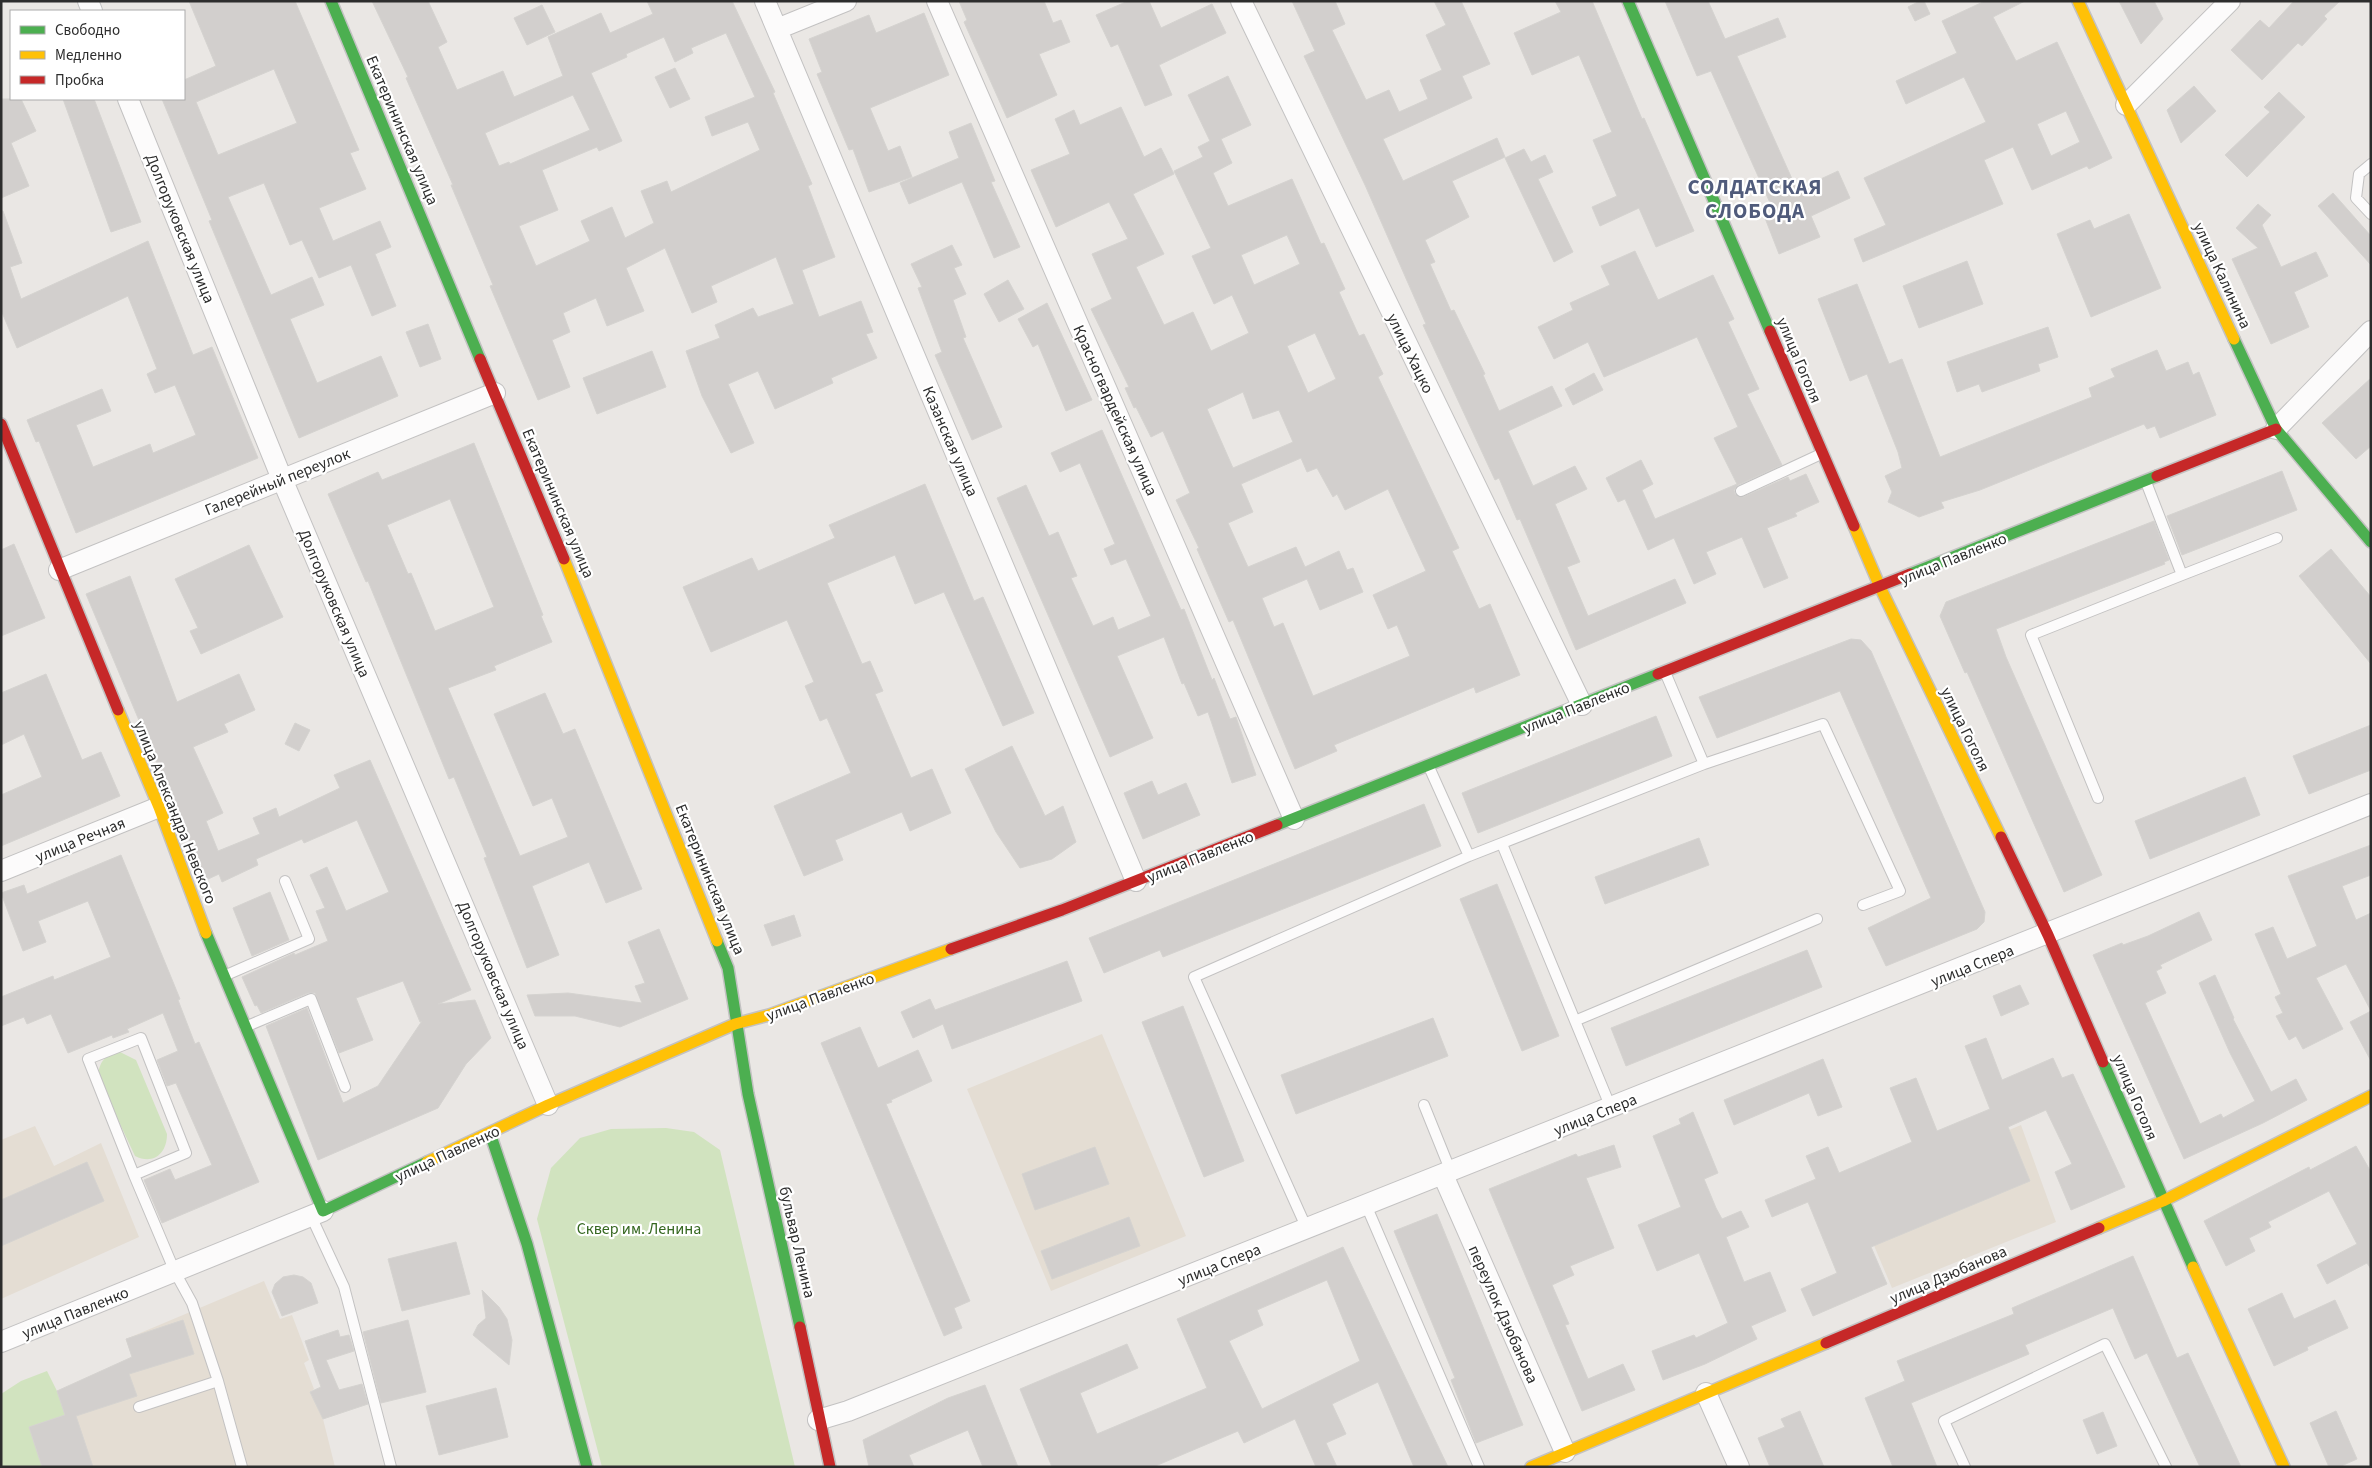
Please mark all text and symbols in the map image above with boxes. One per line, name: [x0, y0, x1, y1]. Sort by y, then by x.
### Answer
legend: [10, 10, 185, 100]
text: Свободно: [55, 20, 120, 41]
text: Медленно: [55, 45, 122, 66]
street label: Екатерининская улица: [361, 52, 444, 209]
text: Пробка: [55, 70, 104, 91]
street label: Долгоруковская улица: [140, 150, 220, 306]
district label: СОЛДАТСКАЯ СЛОБОДА: [1687, 172, 1823, 226]
street label: улица Калинина: [2188, 219, 2256, 332]
street label: улица Хацко: [1381, 310, 1439, 397]
street label: улица Гоголя: [1771, 314, 1827, 407]
street label: Красногвардейская улица: [1067, 322, 1163, 499]
street label: Казанская улица: [917, 383, 983, 500]
street label: Екатерининская улица: [517, 425, 600, 582]
street label: Галерейный переулок: [201, 443, 353, 521]
street label: Долгоруковская улица: [293, 526, 375, 681]
street label: улица Павленко: [1897, 527, 2010, 590]
street label: улица Павленко: [1520, 676, 1633, 739]
street label: улица Гоголя: [1935, 684, 1995, 775]
street label: улица Александра Невского: [128, 718, 222, 907]
street label: Екатерининская улица: [670, 801, 750, 958]
street label: улица Речная: [32, 812, 129, 868]
street label: улица Павленко: [1144, 825, 1257, 888]
street label: Долгоруковская улица: [452, 898, 534, 1053]
street label: улица Спера: [1928, 939, 2017, 993]
street label: улица Павленко: [763, 967, 877, 1027]
street label: улица Гоголя: [2107, 1051, 2163, 1144]
street label: улица Спера: [1551, 1088, 1640, 1142]
street label: улица Павленко: [391, 1120, 503, 1188]
street label: бульвар Ленина: [774, 1184, 821, 1300]
park label: Сквер им. Ленина: [577, 1218, 701, 1240]
street label: улица Спера: [1175, 1238, 1264, 1292]
street label: улица Дзюбанова: [1887, 1240, 2010, 1309]
street label: переулок Дзюбанова: [1463, 1242, 1543, 1387]
street label: улица Павленко: [19, 1281, 132, 1344]

